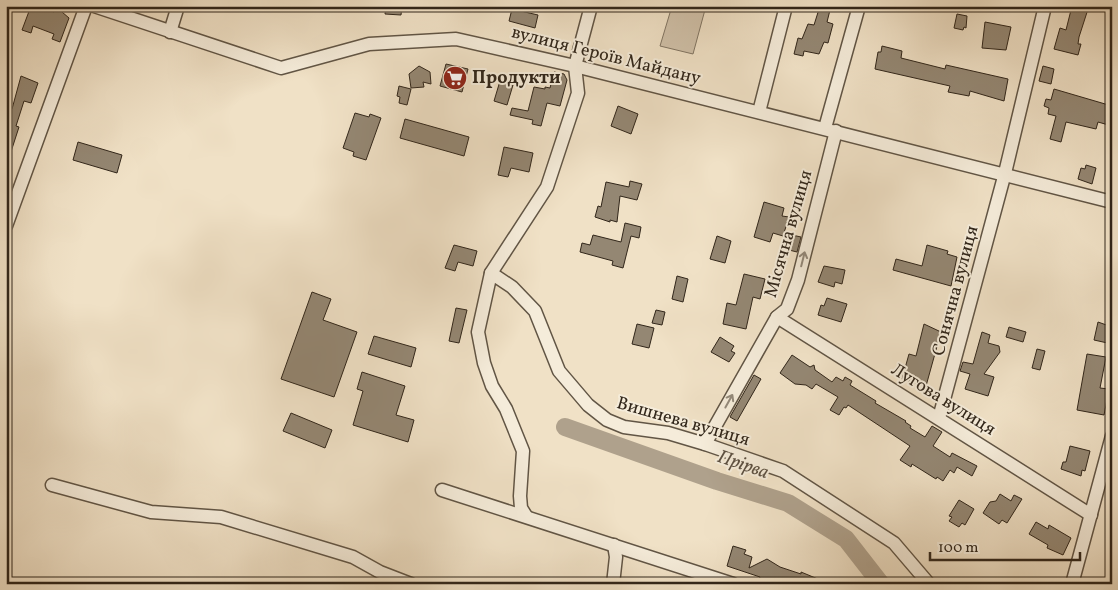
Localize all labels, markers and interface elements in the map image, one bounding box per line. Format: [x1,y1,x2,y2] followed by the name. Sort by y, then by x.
[509,20,704,92] street label: вулиця Героїв Майдану
[442,65,468,91] supermarket icon: Продукти
[472,66,561,91] place label: Продукти
[759,167,819,301] street label: Місячна вулиця
[927,223,985,359] street label: Сонячна вулиця
[799,251,808,267] one-way arrow
[886,358,1000,442] street label: Лугова вулиця
[614,391,752,453] street label: Вишнева вулиця
[725,395,735,409] one-way arrow
[714,444,772,486] water label: Прірва
[930,530,1080,562] scale bar
[938,538,978,559] text: 100 m

